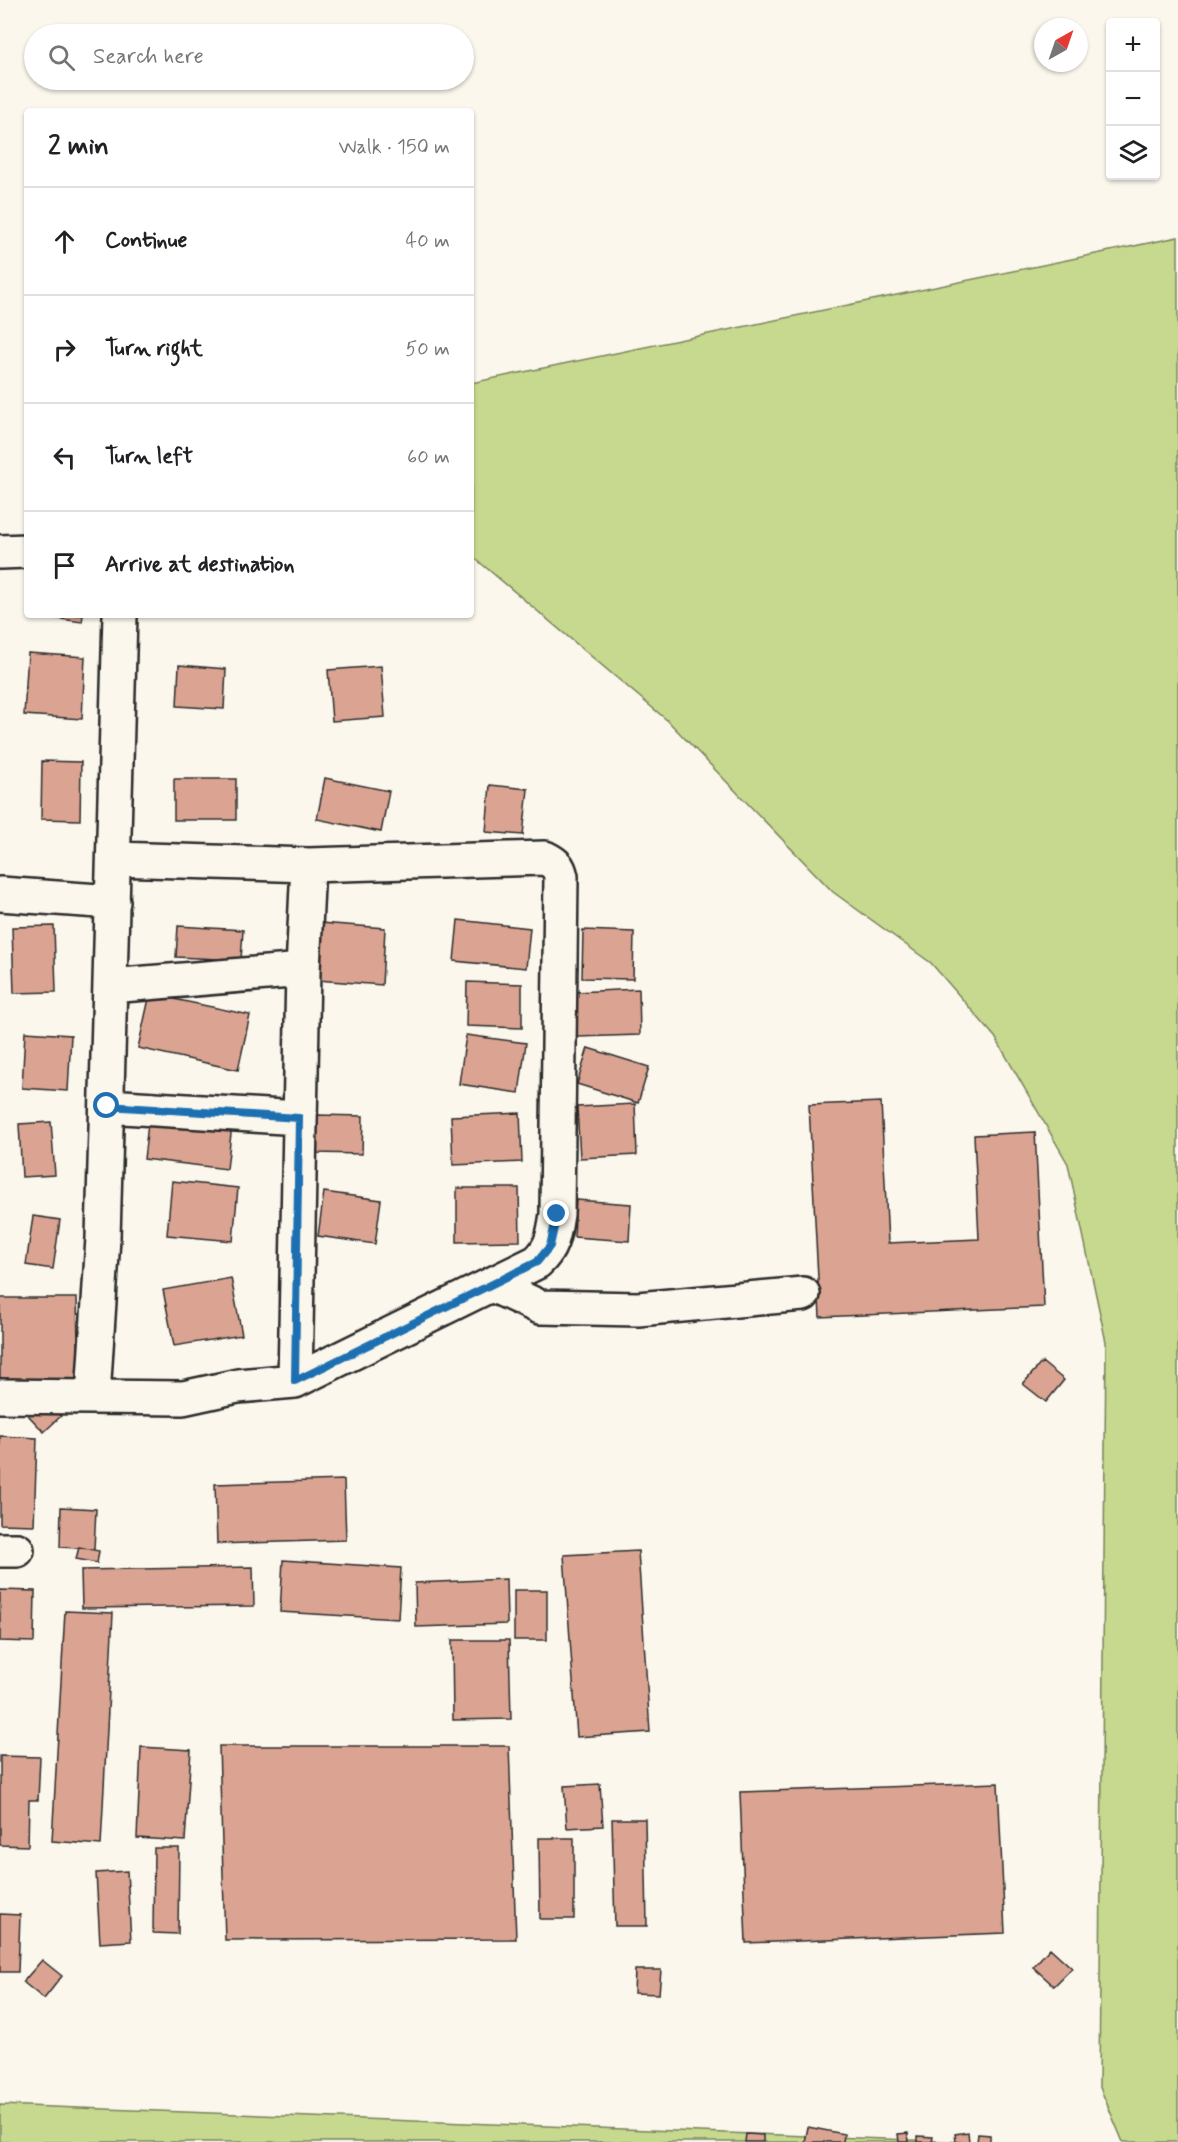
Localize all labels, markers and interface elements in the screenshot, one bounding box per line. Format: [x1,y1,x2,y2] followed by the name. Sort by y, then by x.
[1034,18,1088,72] north arrow
[1106,18,1160,180] map controls
[1106,18,1160,72] button: +
[24,24,474,90] search box
[45,41,78,74] icon: search
[93,43,204,71] text: Search here
[1106,72,1160,126] button: −
[1106,126,1160,180] button: layers
[48,130,109,164] text: 2 min
[338,134,450,161] text: Walk · 150 m
[48,225,81,258] icon: ahead
[105,227,187,255] text: Continue
[406,228,450,255] text: 40 m
[48,333,81,366] icon: right
[105,335,203,363] text: Turn right
[405,336,450,363] text: 50 m
[48,441,81,474] icon: left
[105,443,193,471] text: Turn left
[407,444,450,471] text: 60 m
[48,549,81,582] icon: arrive
[105,551,295,579] text: Arrive at destination
[93,1092,119,1118] route start
[543,1200,569,1226] route end

